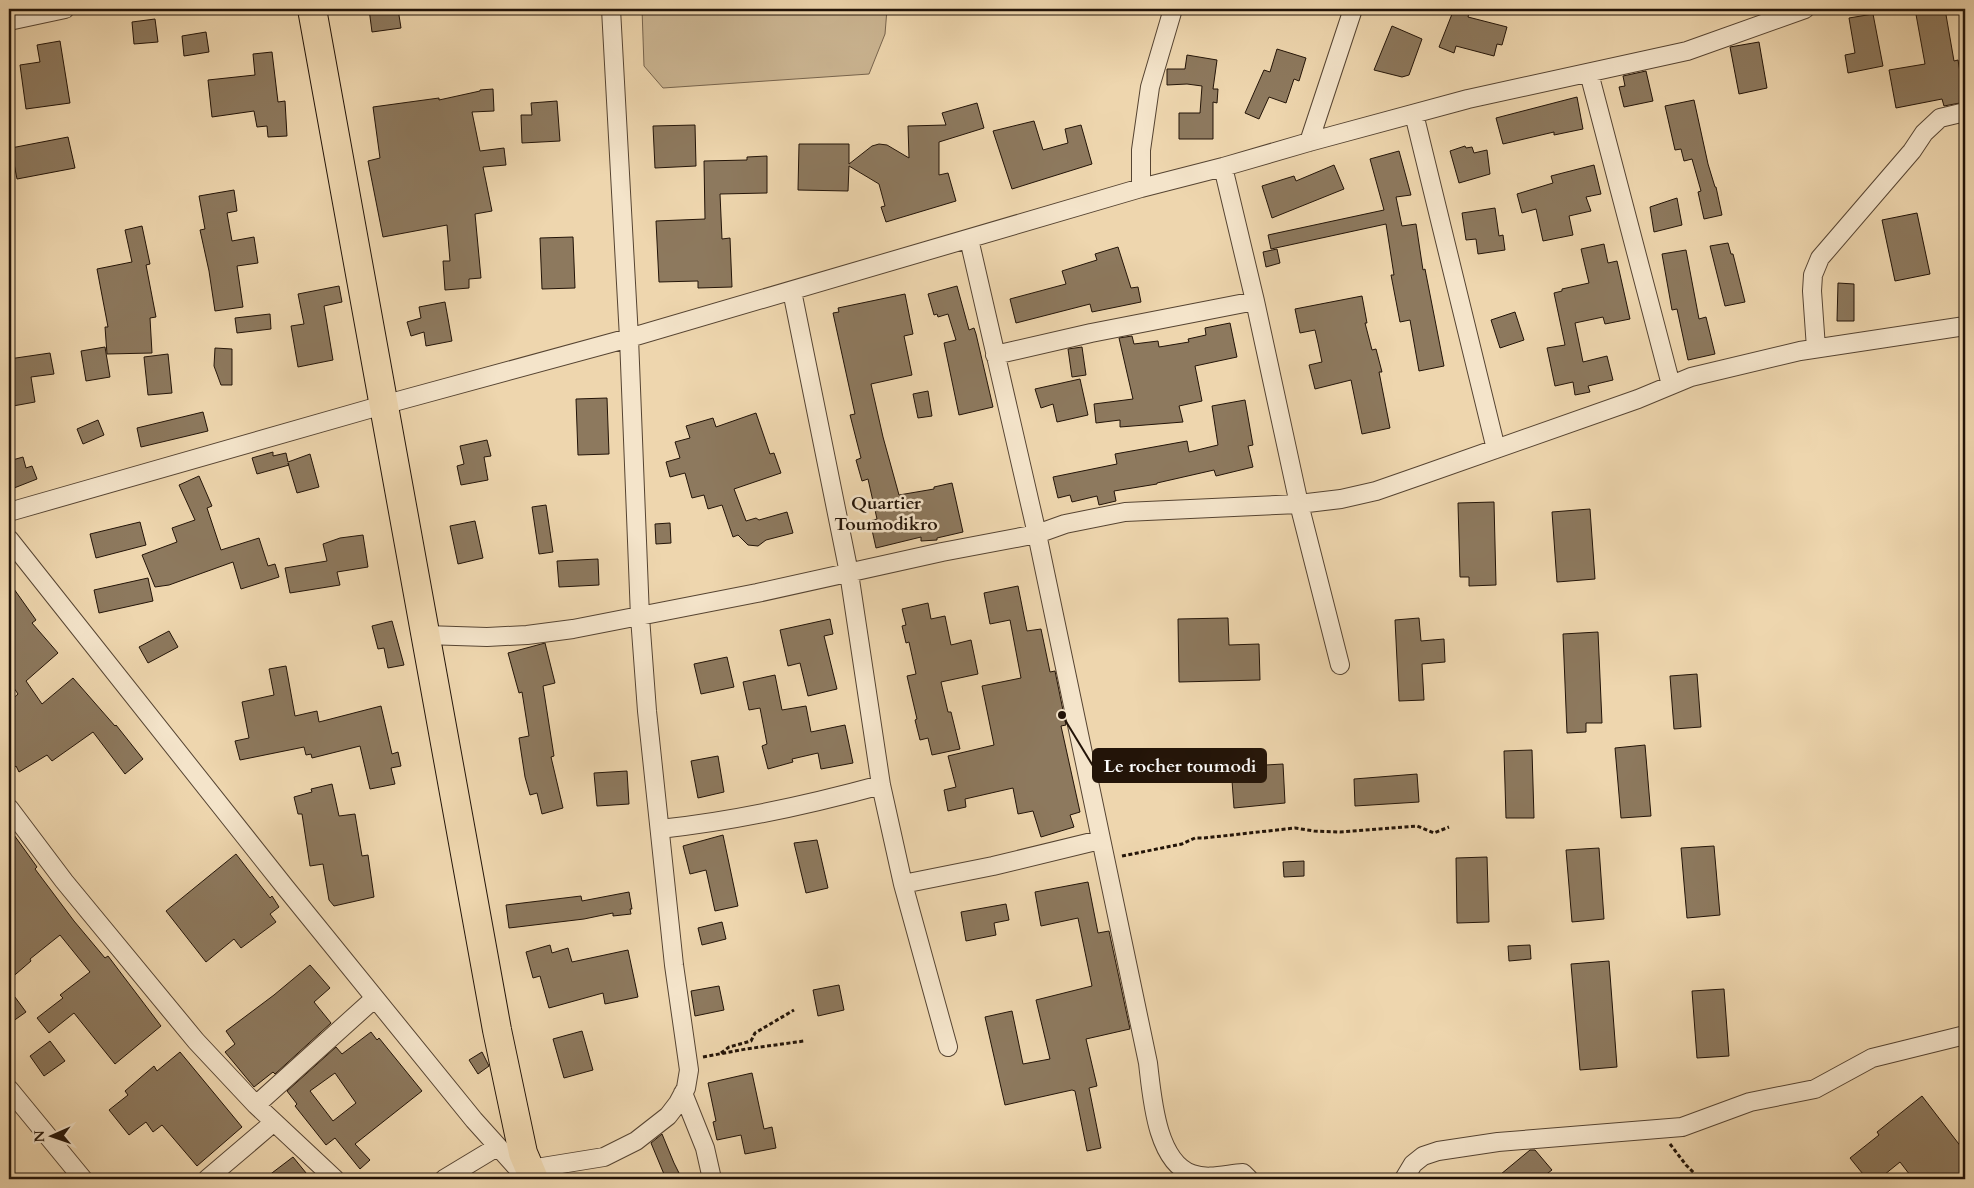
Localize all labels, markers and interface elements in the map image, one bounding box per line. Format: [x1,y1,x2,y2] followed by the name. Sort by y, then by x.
[834,491,938,537] district label: Quartier Toumodikro
[1093,749,1266,782] callout: Le rocher toumodi
[1104,754,1257,779] text: Le rocher toumodi
[28,1110,78,1160] north arrow
[30,1130,49,1143] text: N

